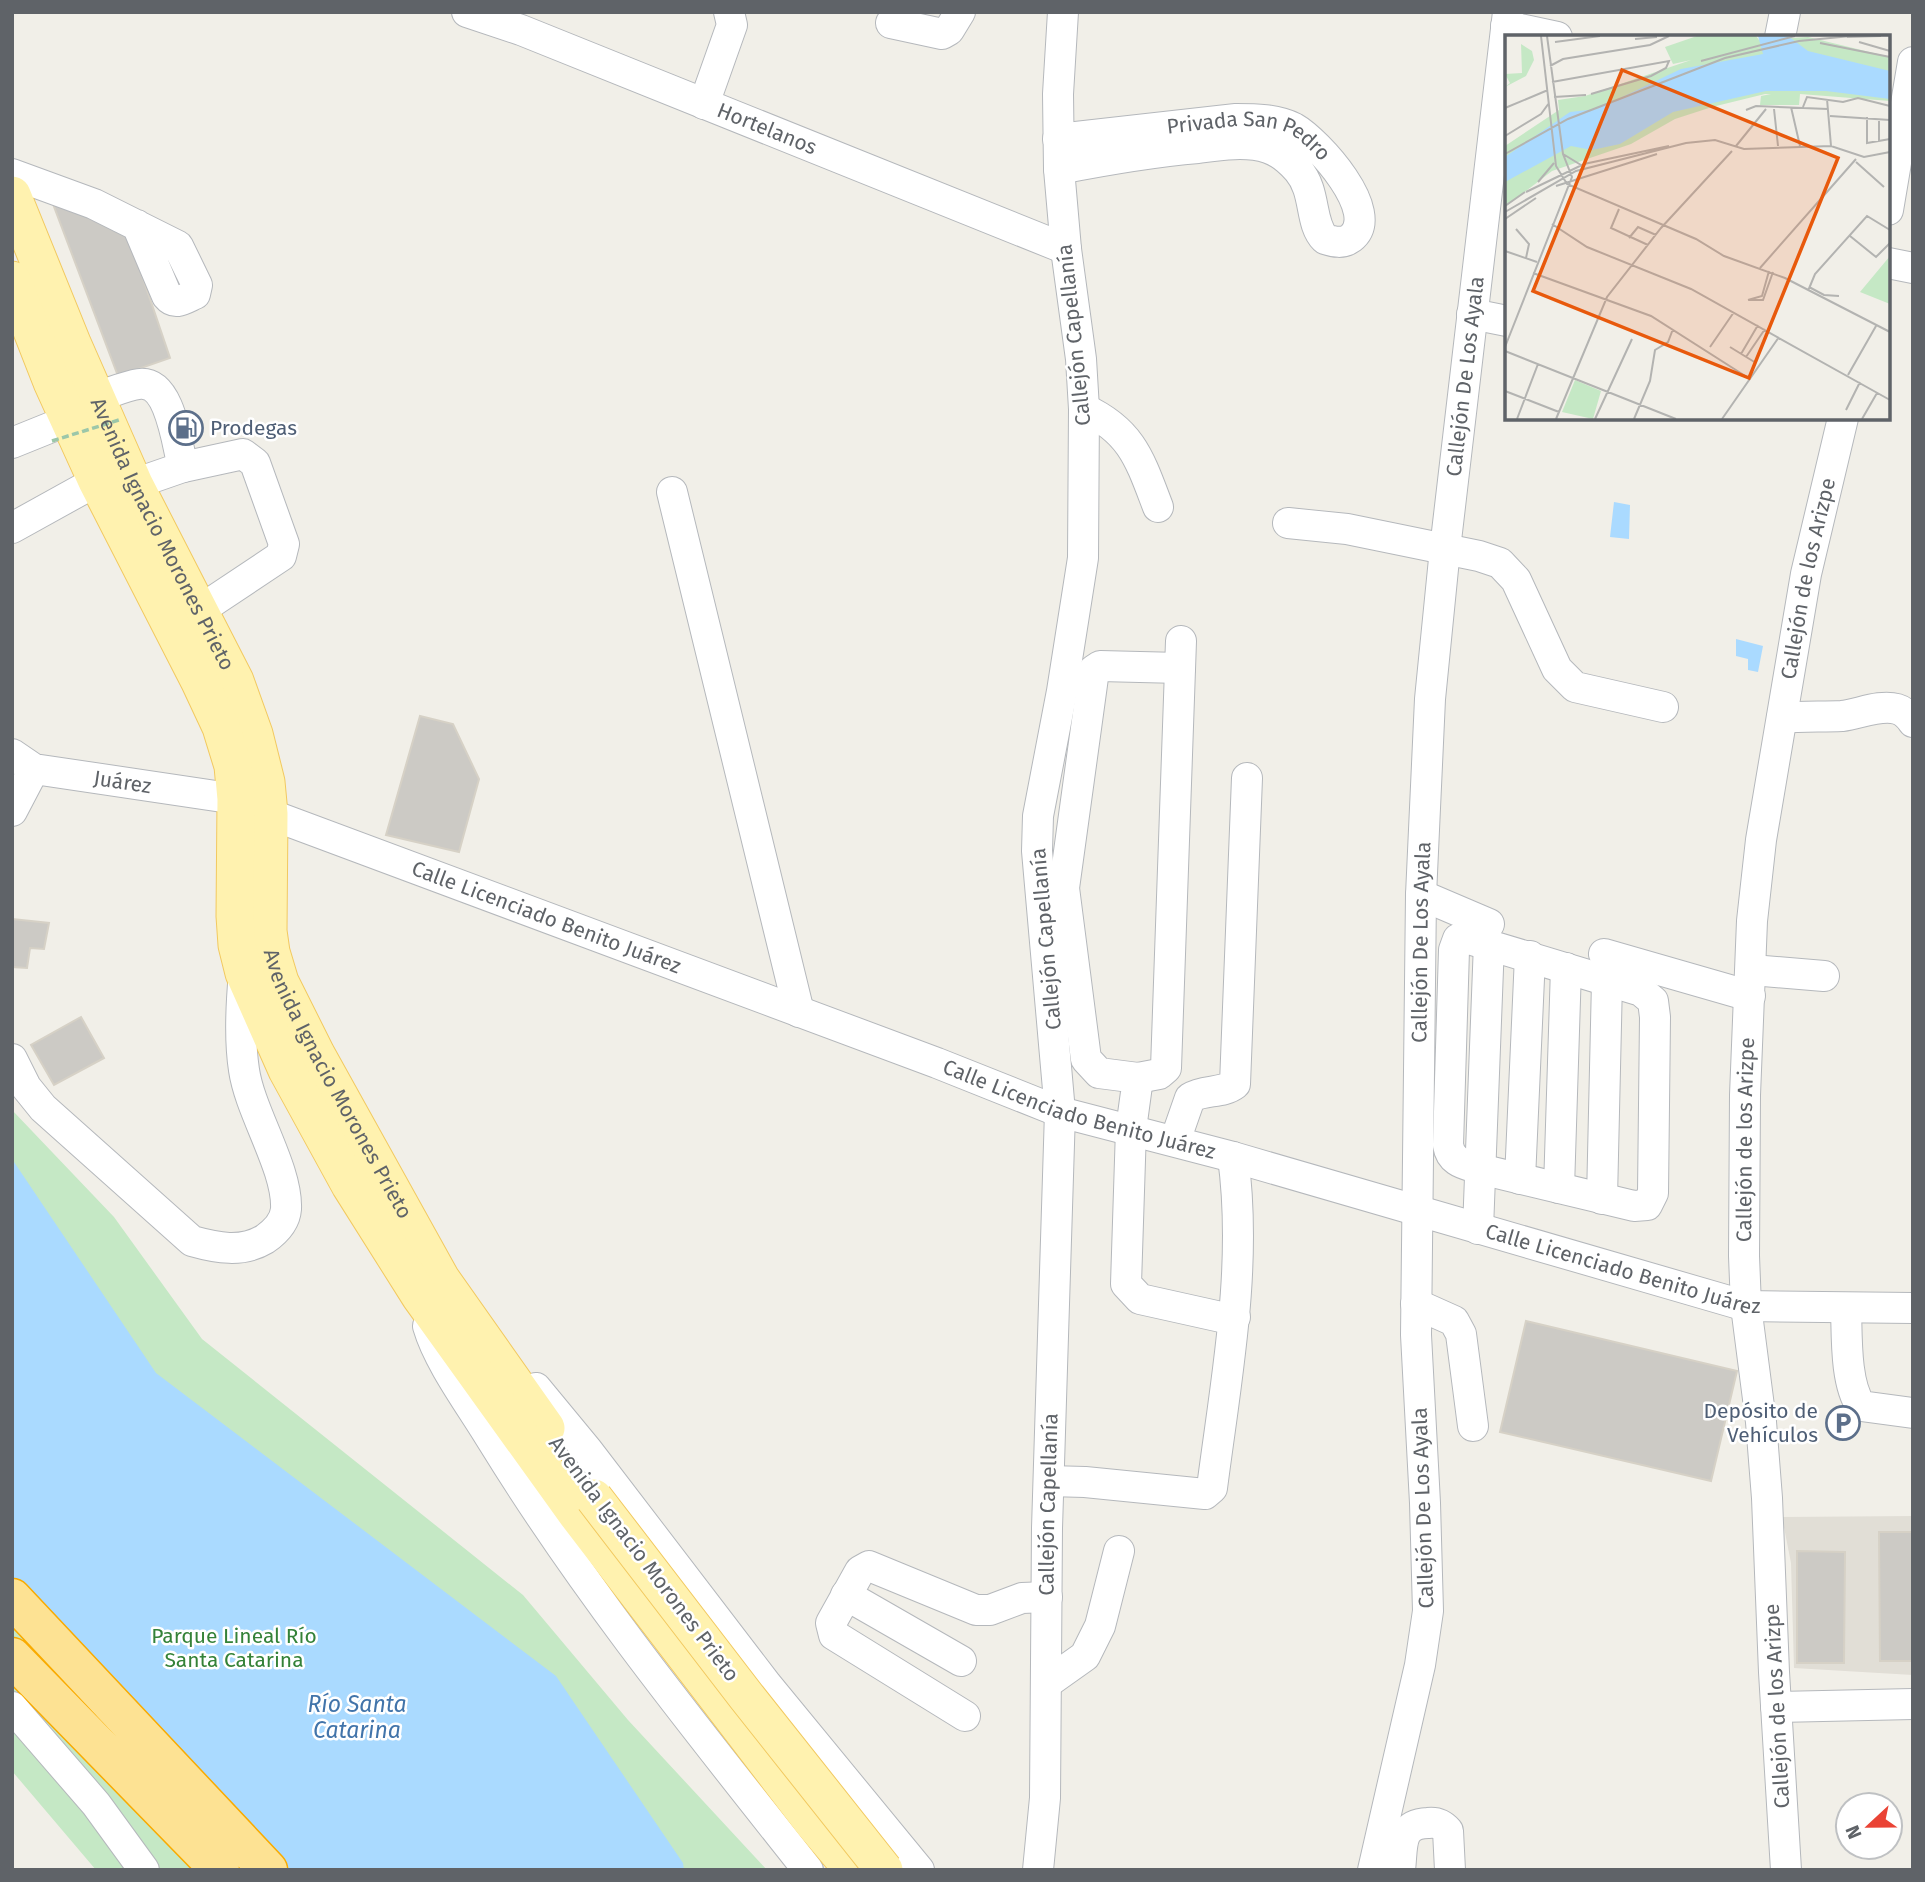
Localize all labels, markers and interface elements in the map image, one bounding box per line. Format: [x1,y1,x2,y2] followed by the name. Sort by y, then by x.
[1505,35,1890,420] inset map
[713,97,821,161] street label: Hortelanos
[1165,106,1336,166] street label: Privada San Pedro
[1052,243,1096,427] street label: Callejón Capellanía
[1441,275,1490,478] street label: Callejón De Los Ayala
[85,394,240,675] street label: Avenida Ignacio Morones Prieto
[167,409,205,447] fuel station icon: Prodegas
[210,415,297,441] place label: Prodegas
[1775,475,1841,681] street label: Callejón de los Arizpe
[92,765,153,799] street label: Juárez
[1406,841,1436,1043] street label: Callejón De Los Ayala
[1025,847,1067,1031] street label: Callejón Capellanía
[408,855,685,979] street label: Calle Licenciado Benito Juárez
[258,946,418,1223] street label: Avenida Ignacio Morones Prieto
[1731,1037,1760,1242] street label: Callejón de los Arizpe
[939,1054,1218,1165] street label: Calle Licenciado Benito Juárez
[1482,1218,1761,1320] street label: Calle Licenciado Benito Juárez
[1703,1398,1818,1448] place label: Depósito de Vehículos
[1824,1404,1862,1442] parking icon: Depósito de Vehículos
[1406,1407,1440,1609] street label: Callejón De Los Ayala
[1033,1413,1064,1596] street label: Callejón Capellanía
[543,1431,745,1687] street label: Avenida Ignacio Morones Prieto
[1759,1603,1795,1809] street label: Callejón de los Arizpe
[151,1623,317,1673] park label: Parque Lineal Río Santa Catarina
[307,1690,407,1744] water label: Río Santa Catarina
[1834,1791,1904,1861] north arrow
[1841,1822,1867,1842] text: N

